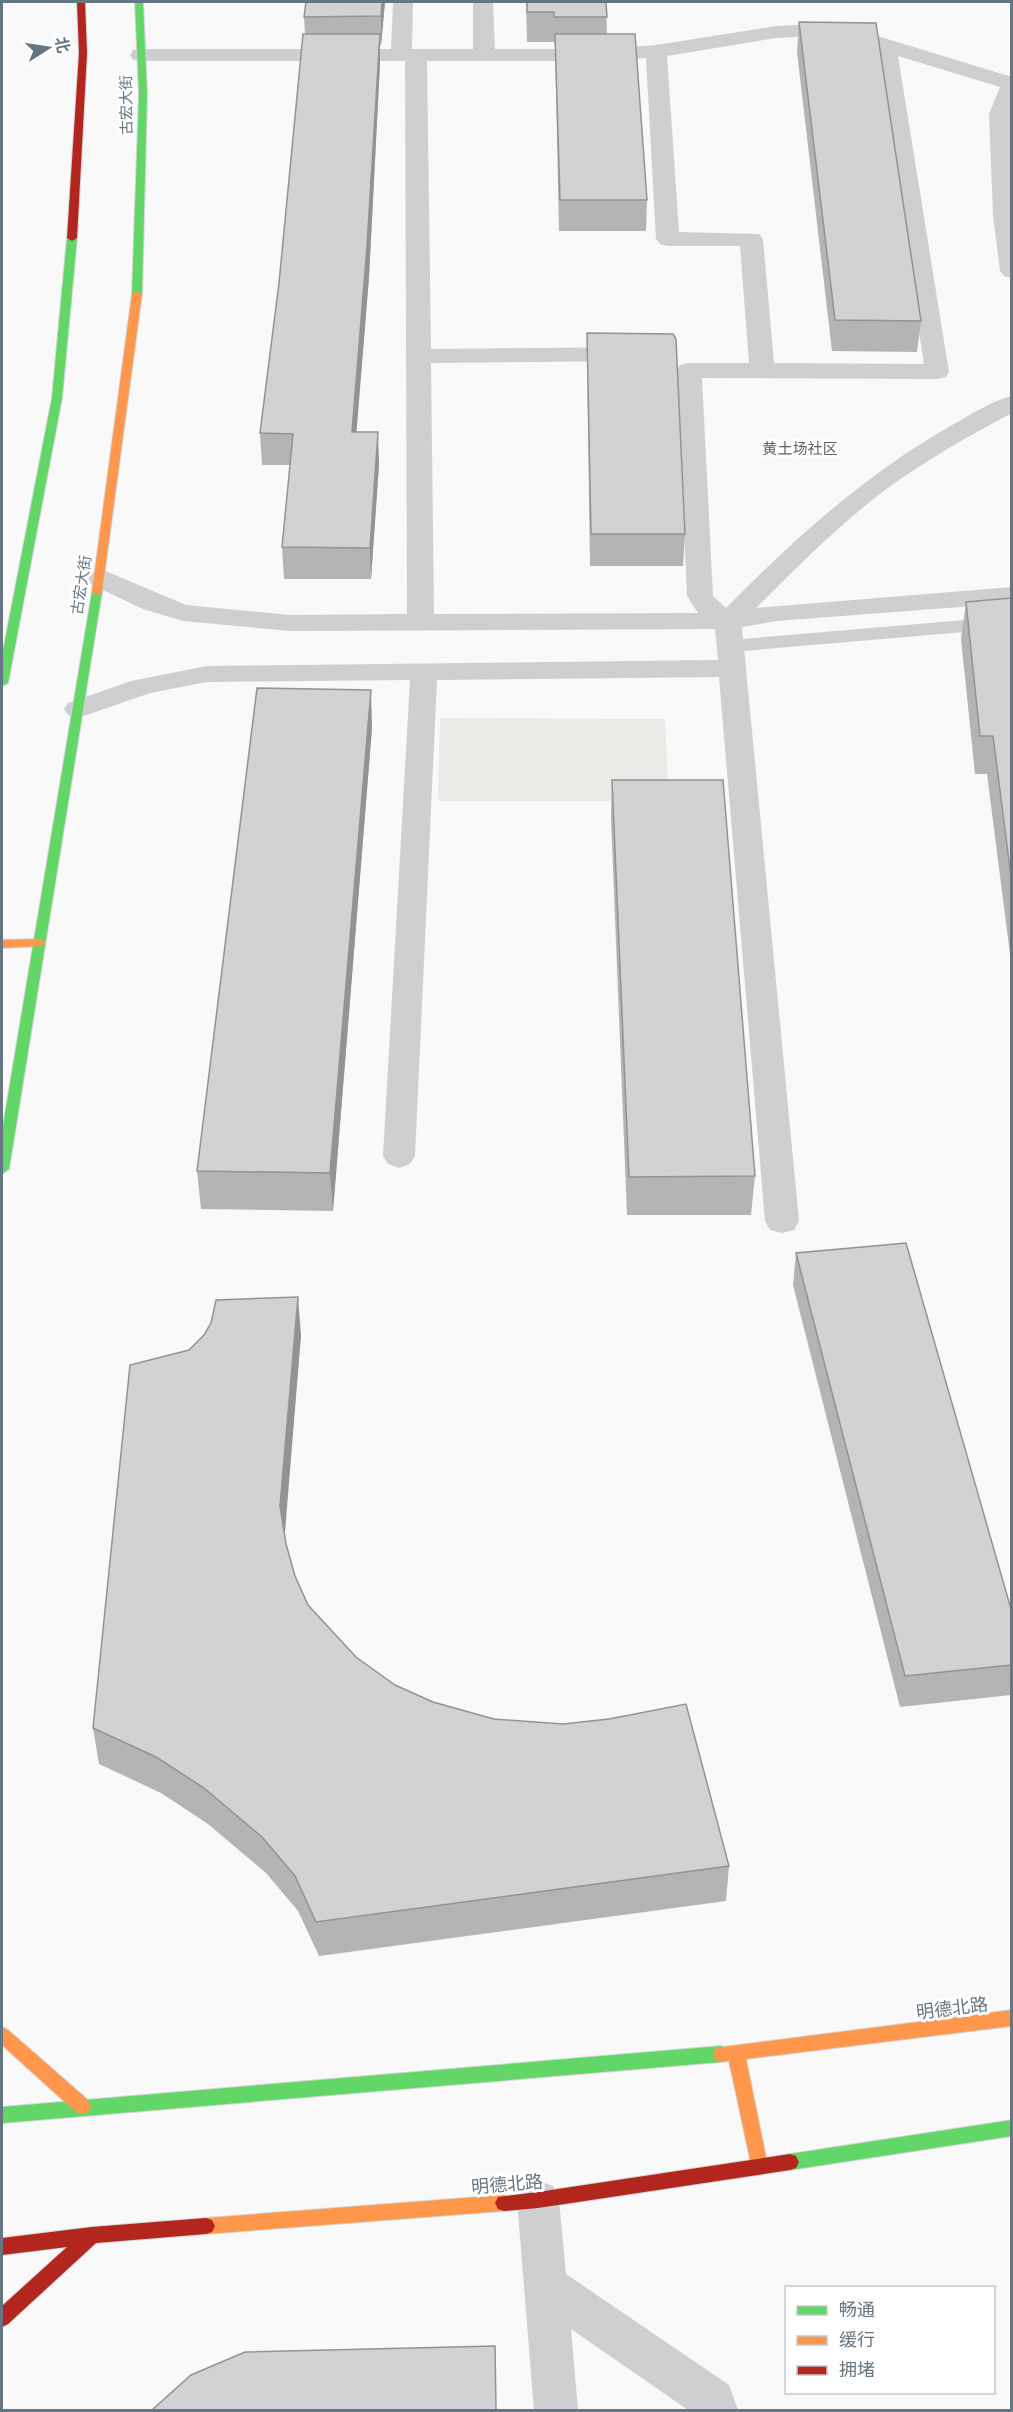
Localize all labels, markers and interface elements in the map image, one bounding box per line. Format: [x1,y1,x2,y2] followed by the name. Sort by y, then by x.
[18,18,78,78] north arrow
[51,35,74,55] text: 北
[116,75,136,135] street label: 古宏大街
[762,439,838,458] district label: 黄土场社区
[67,554,95,616] street label: 古宏大街
[915,1993,989,2023] street label: 明德北路
[470,2170,544,2198] street label: 明德北路
[785,2286,995,2394] legend
[839,2299,875,2320] text: 畅通
[839,2329,875,2350] text: 缓行
[839,2359,875,2380] text: 拥堵

